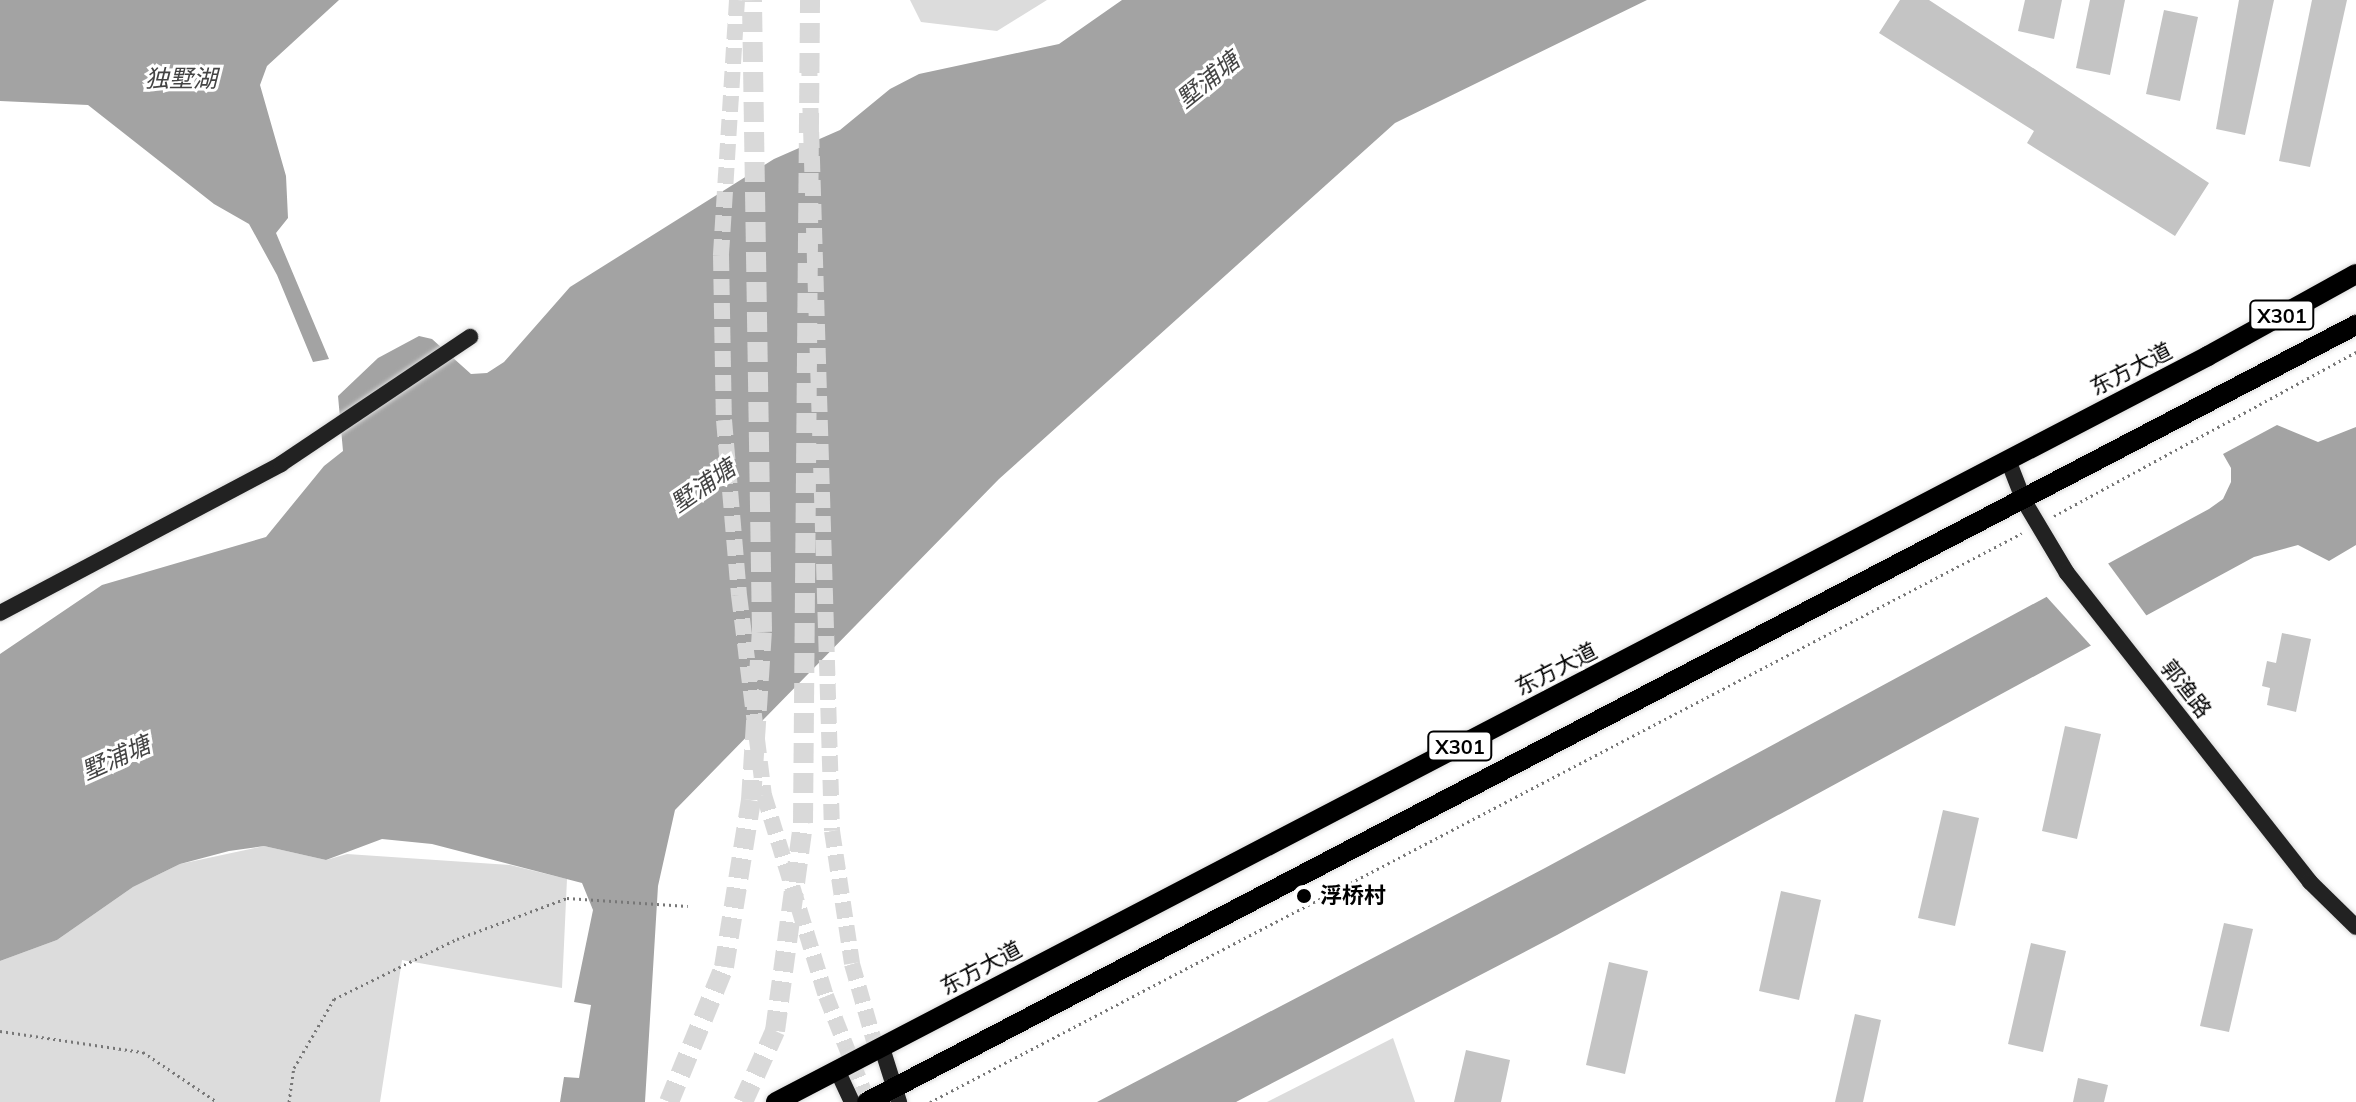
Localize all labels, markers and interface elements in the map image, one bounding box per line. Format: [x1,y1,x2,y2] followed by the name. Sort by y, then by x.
[1171,46,1245,114] water label: 墅浦塘
[145,65,217,93] water label: 独墅湖
[2248,299,2316,331] road number: X301
[2086,337,2176,401] street label: 东方大道
[665,454,741,518] water label: 墅浦塘
[1511,637,1601,701] street label: 东方大道
[2155,655,2217,723] street label: 郭渔路
[77,730,155,786] water label: 墅浦塘
[1426,730,1494,762] road number: X301
[1320,883,1386,909] place label: 浮桥村
[1295,887,1313,905] marker: 浮桥村
[936,936,1026,1000] street label: 东方大道

